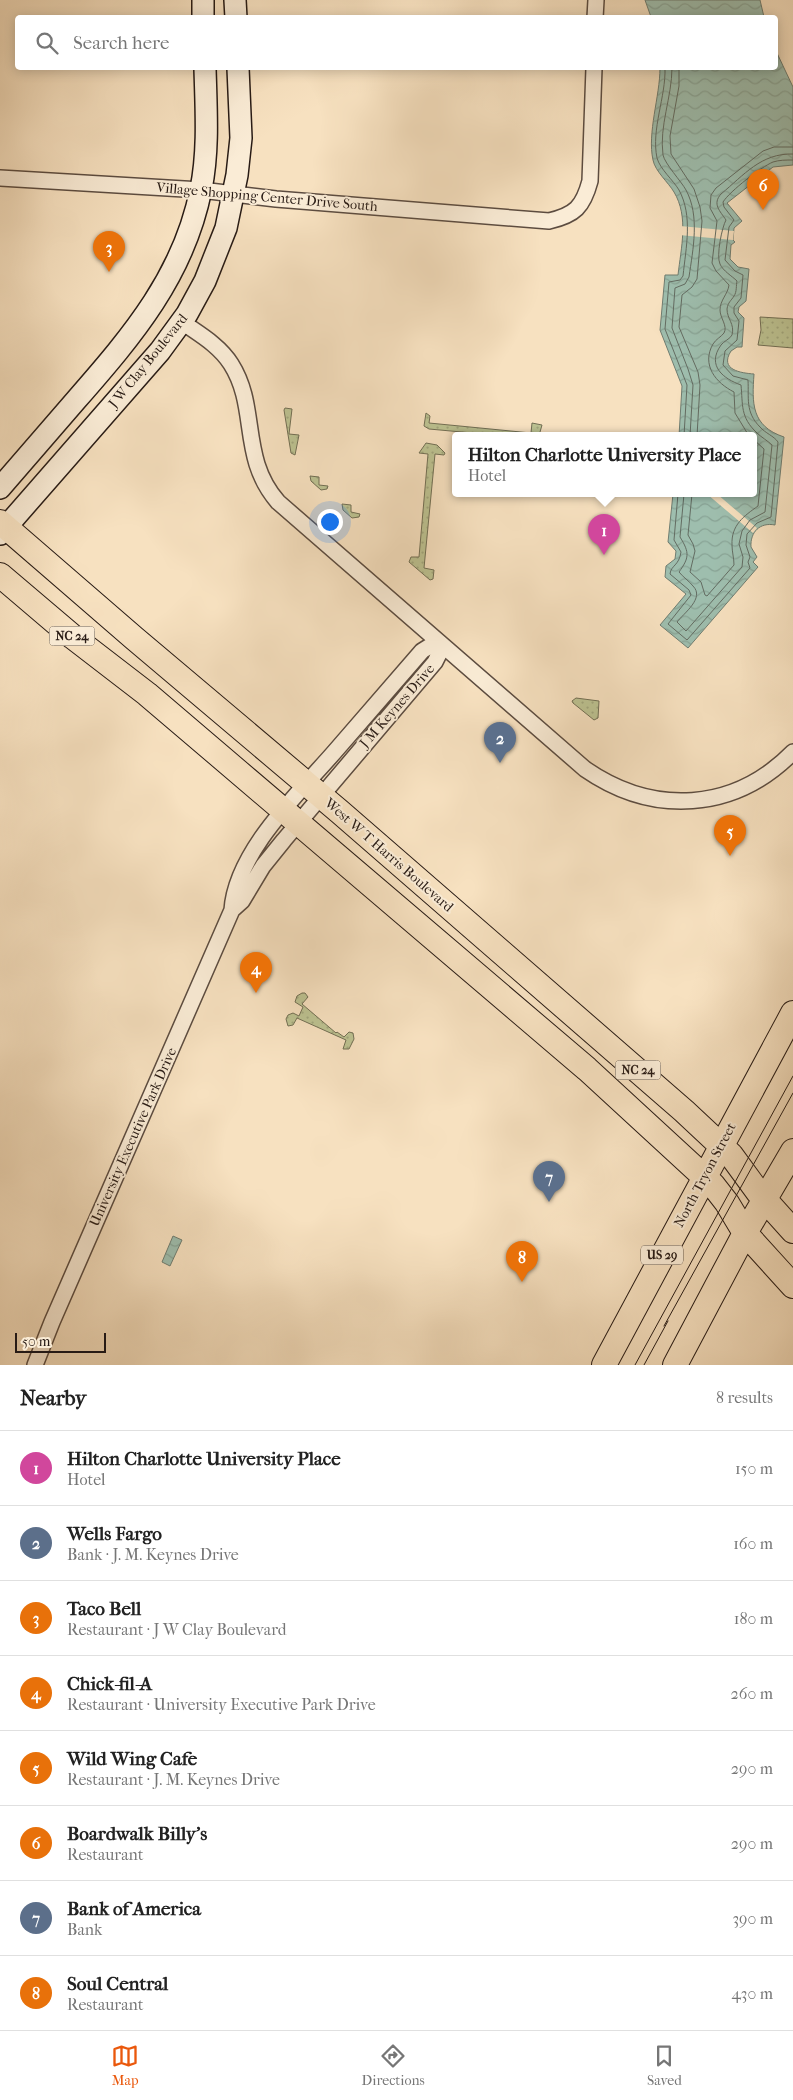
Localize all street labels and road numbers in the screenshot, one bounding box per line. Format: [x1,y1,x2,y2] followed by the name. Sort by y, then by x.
[155,179,379,215] street label: Village Shopping Center Drive South
[104,310,191,412] street label: J W Clay Boulevard
[50,626,94,646] road number: NC 24
[355,661,438,752] street label: J M Keynes Drive
[320,794,457,916] street label: West W T Harris Boulevard
[86,1045,180,1229] street label: University Executive Park Drive
[616,1060,660,1080] road number: NC 24
[670,1120,740,1230] street label: North Tryon Street
[641,1246,683,1264] road number: US 29

